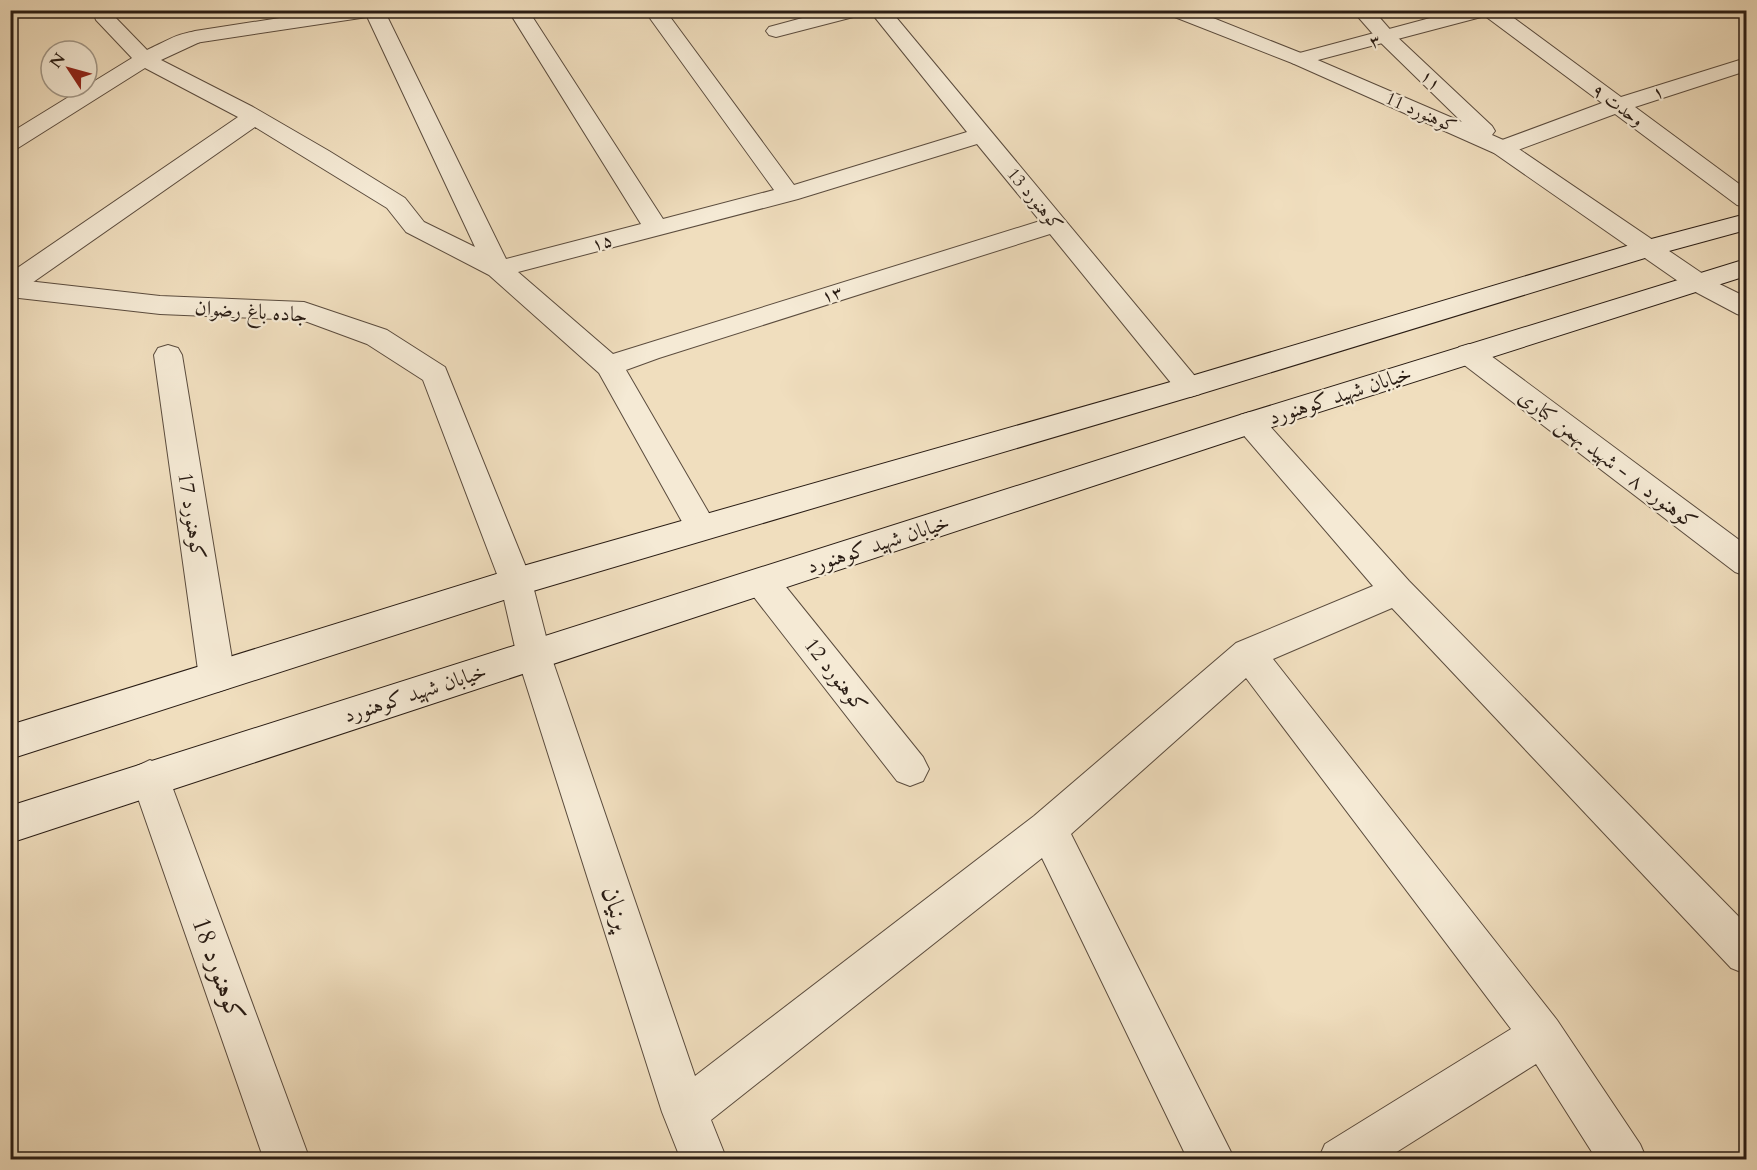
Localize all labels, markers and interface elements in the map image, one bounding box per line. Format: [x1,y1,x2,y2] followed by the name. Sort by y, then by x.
[1367,28,1383,55] street label: ۳
[39,39,99,99] north arrow
[45,49,71,73] text: N
[1414,64,1447,97] street label: ۱۱
[1587,78,1649,133] street label: ۹ وحدت
[1649,79,1667,106] street label: ۱
[1381,86,1460,139] street label: کوهنورد 11
[1001,162,1068,236] street label: کوهنورد 13
[589,228,616,257] street label: ۱۵
[818,279,846,310] street label: ۱۳
[193,293,308,333] street label: جاده باغ رضوان
[1265,359,1415,432] street label: خیابان شهید کوهنورد
[1512,382,1703,536] street label: کوهنورد ۸ - شهید بهمن کباری
[170,470,213,562] street label: کوهنورد 17
[803,508,953,581] street label: خیابان شهید کوهنورد
[797,632,874,719] street label: کوهنورد 12
[340,657,490,730] street label: خیابان شهید کوهنورد
[593,882,641,937] street label: پرنیان
[183,912,254,1026] street label: کوهنورد 18

